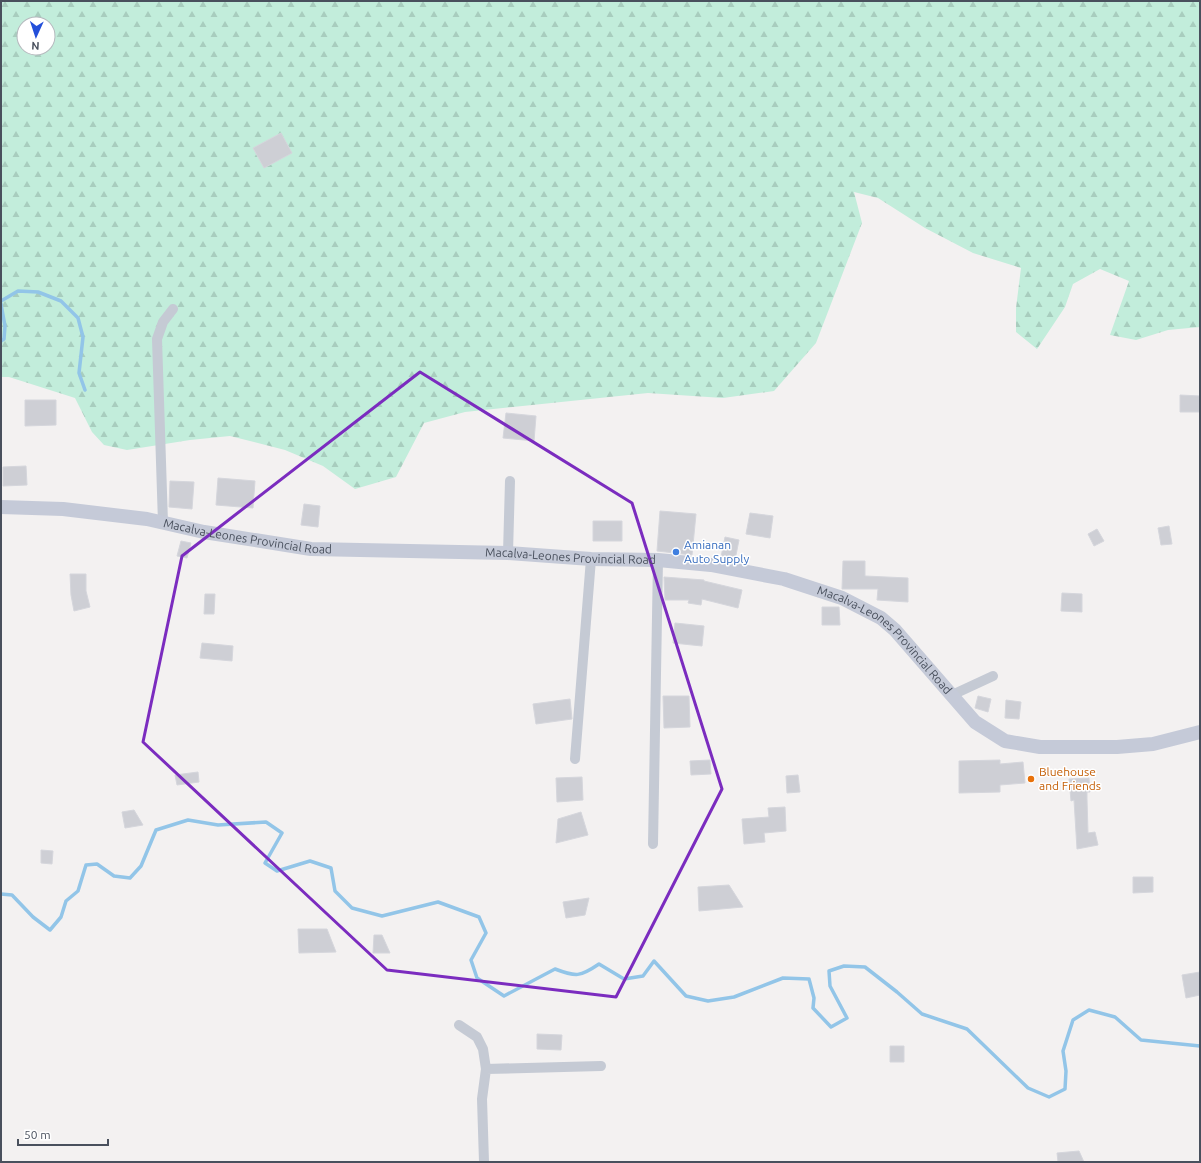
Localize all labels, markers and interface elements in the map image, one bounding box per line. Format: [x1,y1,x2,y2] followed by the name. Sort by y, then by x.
[16,16,56,56] north arrow
[31,40,40,52] text: N
[162,516,332,555] street label: Macalva-Leones Provincial Road
[684,538,749,565] place label: Amianan Auto Supply
[485,546,656,566] street label: Macalva-Leones Provincial Road
[671,547,681,557] marker: Amianan Auto Supply
[816,583,955,696] street label: Macalva-Leones Provincial Road
[1039,765,1101,792] place label: Bluehouse and Friends
[1026,774,1036,784] marker: Bluehouse and Friends
[18,1121,108,1147] scale bar
[24,1128,51,1141] text: 50 m

